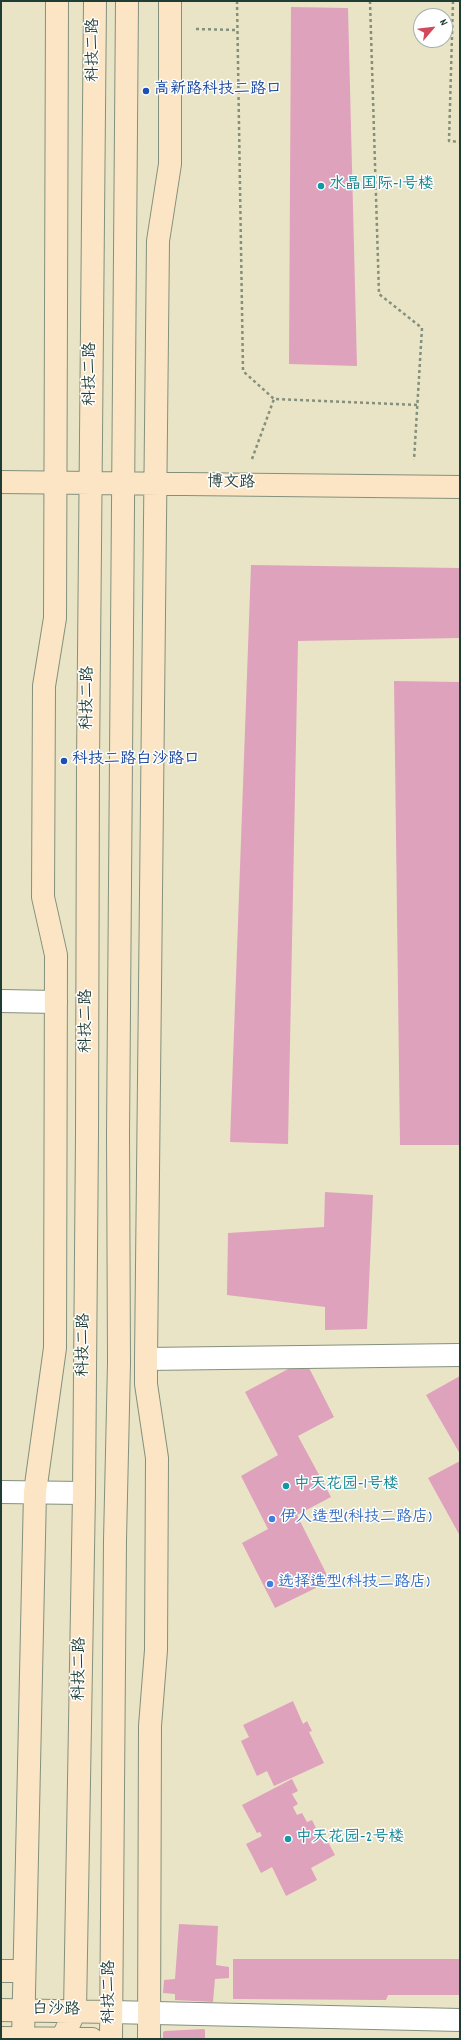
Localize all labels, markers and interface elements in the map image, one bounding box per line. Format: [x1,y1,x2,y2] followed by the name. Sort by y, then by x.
[413,8,453,48] north arrow
[434,17,451,29] text: N
[85,18,105,82] street label: 科技二路
[154,81,282,101] place label: 高新路科技二路口
[141,86,151,96] marker: 高新路科技二路口
[329,176,434,196] place label: 水晶国际-1号楼
[316,181,326,191] marker: 水晶国际-1号楼
[82,342,102,406] street label: 科技二路
[207,474,255,494] street label: 博文路
[79,666,99,730] street label: 科技二路
[72,751,200,771] place label: 科技二路白沙路口
[59,756,69,766] marker: 科技二路白沙路口
[78,989,98,1053] street label: 科技二路
[75,1313,95,1377] street label: 科技二路
[294,1476,399,1496] place label: 中天花园-1号楼
[281,1481,291,1491] marker: 中天花园-1号楼
[280,1509,432,1529] place label: 伊人造型(科技二路店)
[267,1514,277,1524] marker: 伊人造型(科技二路店)
[278,1574,430,1594] place label: 选择造型(科技二路店)
[265,1579,275,1589] marker: 选择造型(科技二路店)
[71,1637,91,1701] street label: 科技二路
[296,1829,404,1849] place label: 中天花园-2号楼
[283,1834,293,1844] marker: 中天花园-2号楼
[101,1960,121,2024] street label: 科技二路
[32,2001,80,2021] street label: 白沙路

